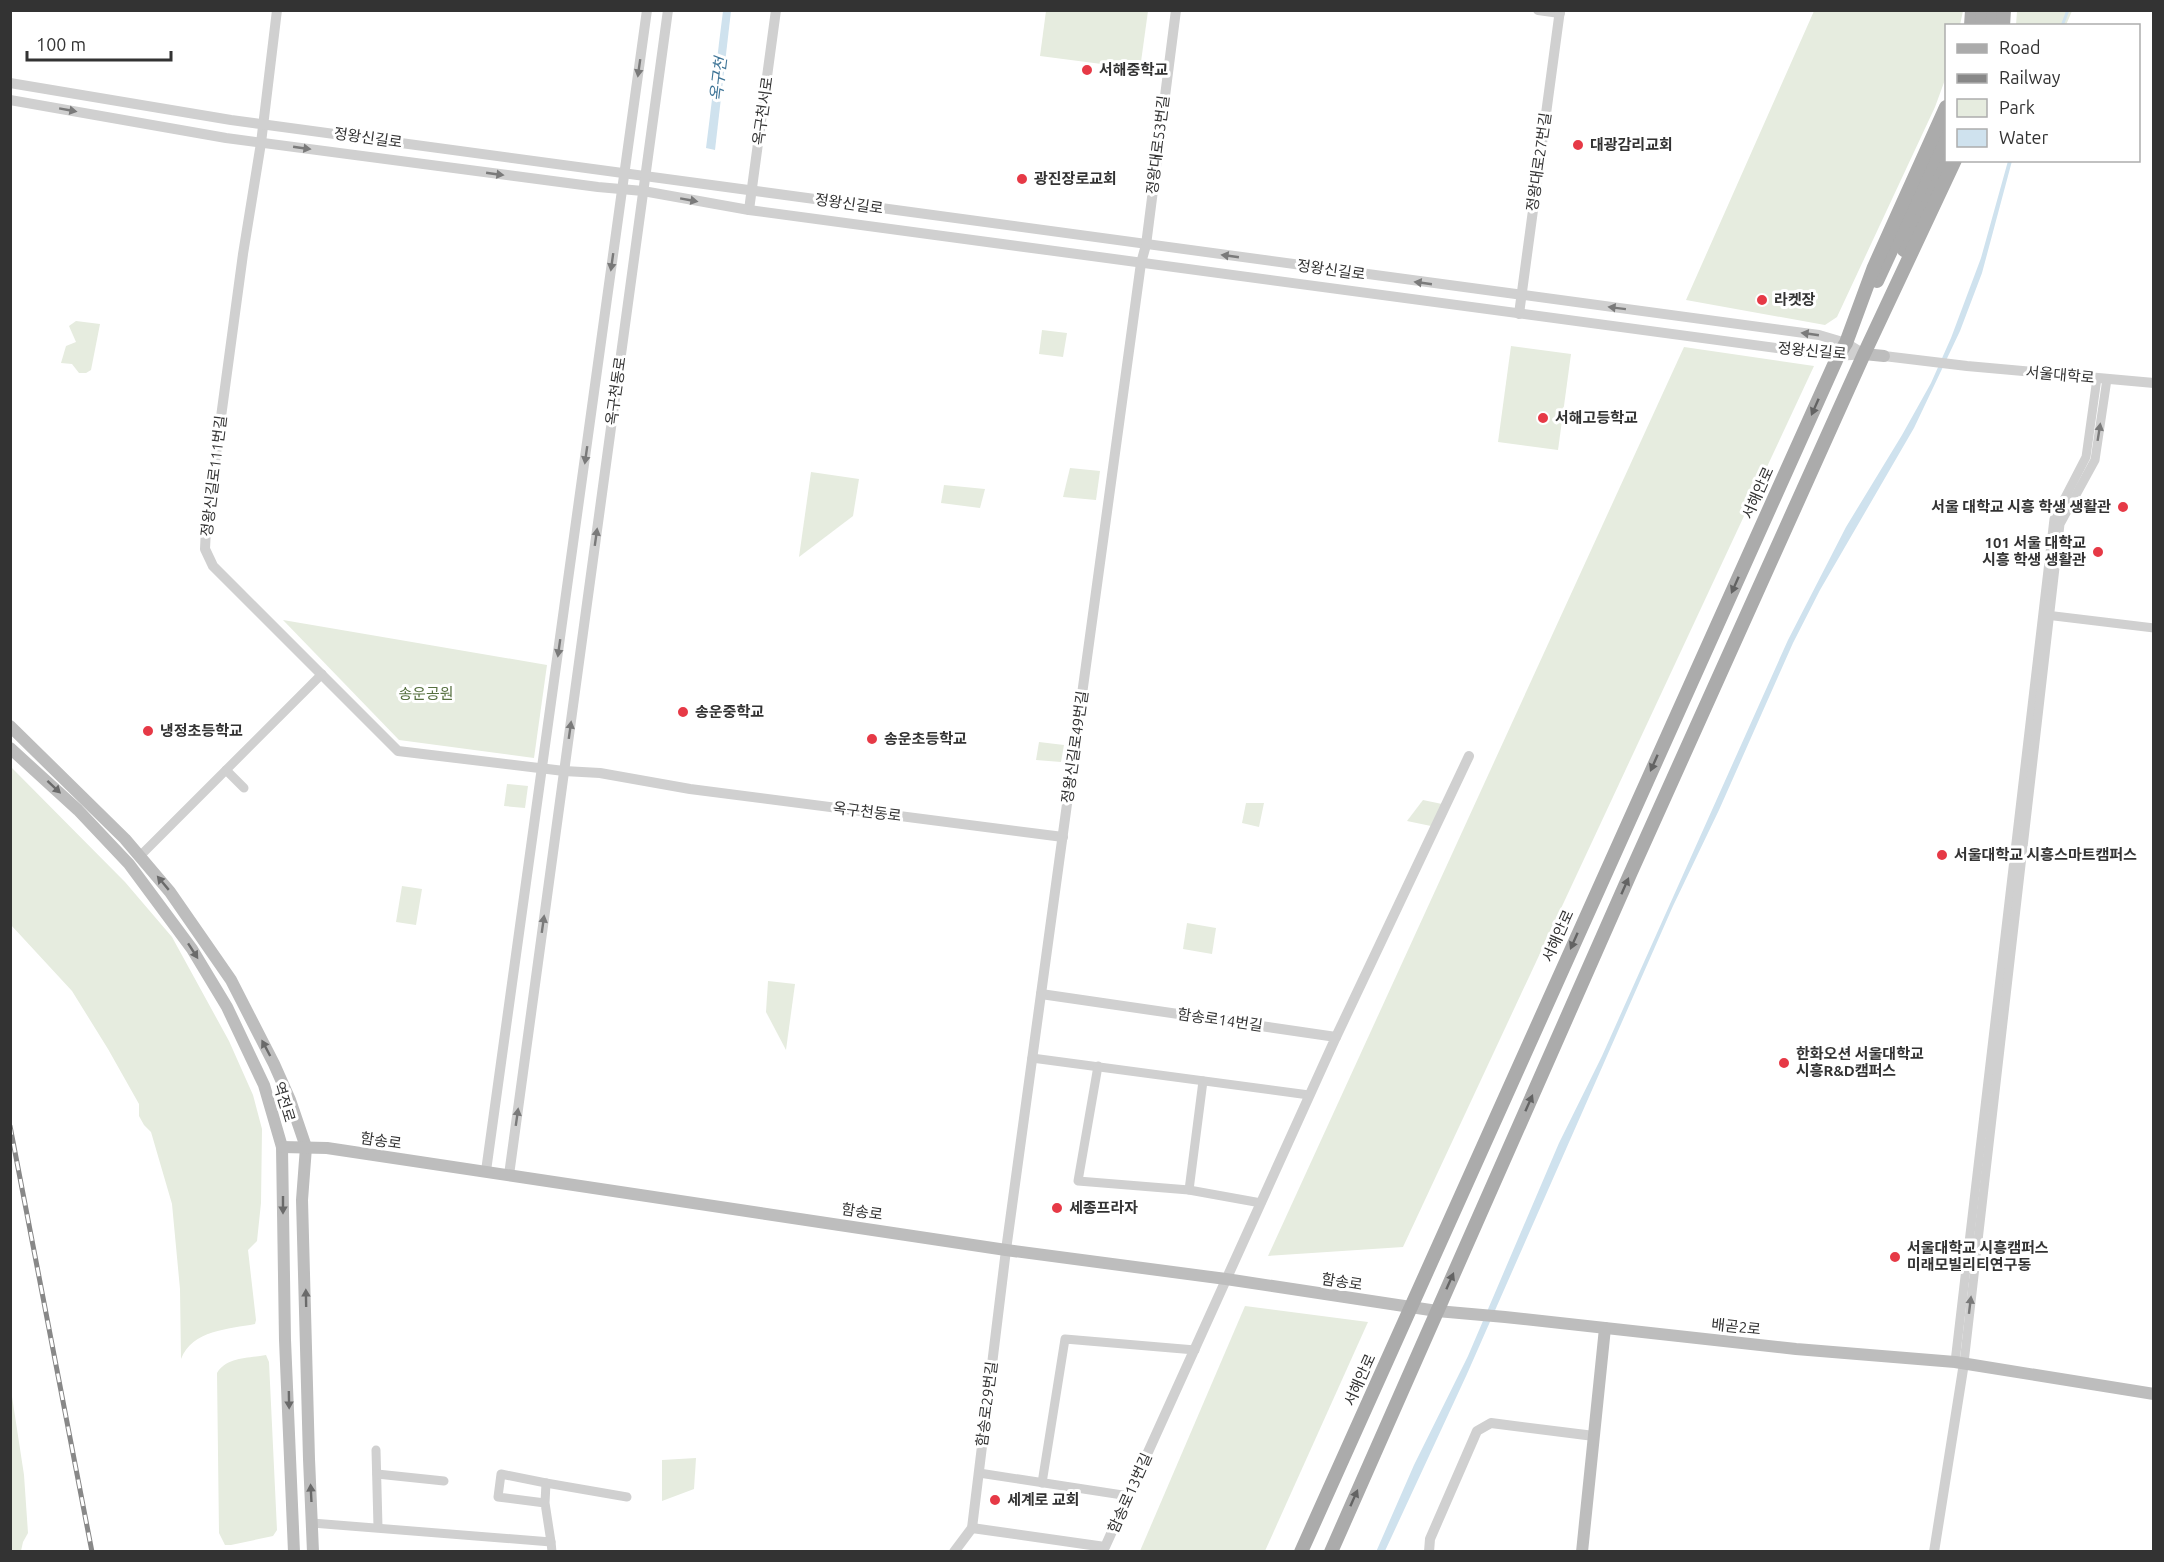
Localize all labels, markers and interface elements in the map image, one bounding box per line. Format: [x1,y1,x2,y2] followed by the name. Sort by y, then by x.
[27,24,171,62] scale bar
[1945,24,2140,162] legend
[36,34,86,54] text: 100 m
[1999,37,2041,57] text: Road
[706,54,730,102] water label: 옥구천
[634,59,644,78] one-way arrow
[1099,61,1168,78] place label: 서해중학교
[1080,63,1094,77] marker: 서해중학교
[1999,67,2061,87] text: Railway
[749,76,776,146] street label: 옥구천서로
[1143,94,1172,195] street label: 정왕대로53번길
[1999,97,2035,117] text: Park
[59,106,78,115] one-way arrow
[1523,111,1554,212] street label: 정왕대로27번길
[333,124,403,151] street label: 정왕신길로
[1999,127,2049,147] text: Water
[1590,136,1673,153] place label: 대광감리교회
[1571,138,1585,152] marker: 대광감리교회
[293,144,312,153] one-way arrow
[486,169,505,178] one-way arrow
[1034,170,1117,187] place label: 광진장로교회
[1015,172,1029,186] marker: 광진장로교회
[814,190,884,217] street label: 정왕신길로
[679,195,698,204] one-way arrow
[608,252,617,271] one-way arrow
[1220,252,1239,261] one-way arrow
[1296,256,1366,283] street label: 정왕신길로
[1414,278,1433,287] one-way arrow
[1774,291,1816,308] place label: 라켓장
[1755,293,1769,307] marker: 라켓장
[1607,304,1626,313] one-way arrow
[1800,329,1819,338] one-way arrow
[1777,339,1847,362] street label: 정왕신길로
[602,356,629,426] street label: 옥구천동로
[2025,363,2095,386] street label: 서울대학로
[1810,399,1820,417] one-way arrow
[1555,409,1638,426] place label: 서해고등학교
[1536,411,1550,425] marker: 서해고등학교
[198,414,229,538] street label: 정왕신길로111번길
[2095,422,2104,441] one-way arrow
[581,445,590,464] one-way arrow
[1739,464,1777,521] street label: 서해안로
[1931,498,2111,515] place label: 서울 대학교 시흥 학생 생활관
[2116,500,2130,514] marker: 서울 대학교 시흥 학생 생활관
[591,528,600,547] one-way arrow
[1982,534,2086,568] place label: 101 서울 대학교 시흥 학생 생활관
[2091,545,2105,559] marker: 101 서울 대학교 시흥 학생 생활관
[1730,577,1739,594] one-way arrow
[555,639,564,658] one-way arrow
[398,685,454,702] park label: 송운공원
[1058,690,1091,804] street label: 정왕신길로49번길
[695,703,764,720] place label: 송운중학교
[676,705,690,719] marker: 송운중학교
[565,721,574,740] one-way arrow
[160,722,243,739] place label: 냉정초등학교
[141,724,155,738] marker: 냉정초등학교
[884,730,967,747] place label: 송운초등학교
[865,732,879,746] marker: 송운초등학교
[1650,754,1659,771] one-way arrow
[46,780,61,794] one-way arrow
[832,799,902,824] street label: 옥구천동로
[1954,846,2137,863] place label: 서울대학교 시흥스마트캠퍼스
[1935,848,1949,862] marker: 서울대학교 시흥스마트캠퍼스
[157,876,170,891] one-way arrow
[1620,877,1630,895] one-way arrow
[1539,907,1577,964] street label: 서해안로
[539,914,548,933] one-way arrow
[1570,932,1579,949] one-way arrow
[187,943,199,959] one-way arrow
[1176,1005,1264,1034] street label: 함송로14번길
[261,1040,271,1057] one-way arrow
[1796,1045,1924,1079] place label: 한화오션 서울대학교 시흥R&D캠퍼스
[1777,1056,1791,1070] marker: 한화오션 서울대학교 시흥R&D캠퍼스
[270,1080,299,1124] street label: 역전로
[1524,1093,1534,1111] one-way arrow
[512,1107,521,1126] one-way arrow
[359,1129,403,1152] street label: 함송로
[278,1196,288,1215] one-way arrow
[1069,1199,1138,1216] place label: 세종프라자
[840,1200,884,1223] street label: 함송로
[1050,1201,1064,1215] marker: 세종프라자
[1907,1239,2049,1273] place label: 서울대학교 시흥캠퍼스 미래모빌리티연구동
[1888,1250,1902,1264] marker: 서울대학교 시흥캠퍼스 미래모빌리티연구동
[1320,1270,1364,1293] street label: 함송로
[1446,1272,1455,1290] one-way arrow
[301,1289,311,1308] one-way arrow
[1966,1296,1975,1315] one-way arrow
[1710,1315,1762,1338] street label: 배곧2로
[1341,1351,1379,1408] street label: 서해안로
[973,1360,1000,1448] street label: 함송로29번길
[284,1391,293,1410] one-way arrow
[1104,1450,1155,1536] street label: 함송로13번길
[306,1484,315,1503] one-way arrow
[1350,1489,1360,1507] one-way arrow
[1007,1491,1080,1508] place label: 세계로 교회
[988,1493,1002,1507] marker: 세계로 교회

